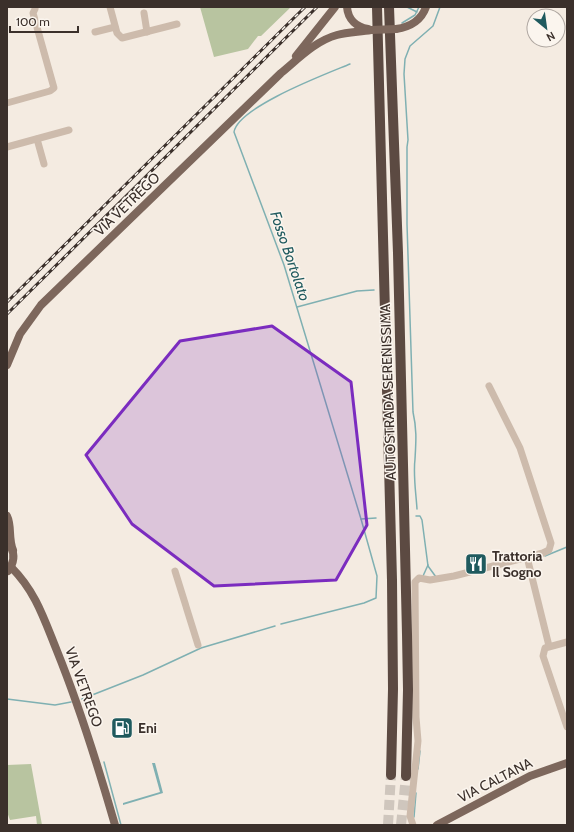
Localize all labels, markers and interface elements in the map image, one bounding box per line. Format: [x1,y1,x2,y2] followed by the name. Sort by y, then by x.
[10,8,78,34] scale bar
[526,8,566,48] north arrow
[16,14,50,29] text: 100 m
[544,29,558,45] text: N
[91,168,164,240] street label: VIA VETREGO
[266,209,314,304] water label: Fosso Bortolato
[376,303,400,480] street label: AUTOSTRADA SERENISSIMA
[492,547,543,581] place label: Trattoria Il Sogno
[463,551,489,577] restaurant icon: Trattoria Il Sogno
[61,645,107,730] street label: VIA VETREGO
[109,715,135,741] fuel station icon: Eni
[138,719,157,737] place label: Eni
[455,753,536,806] street label: VIA CALTANA

